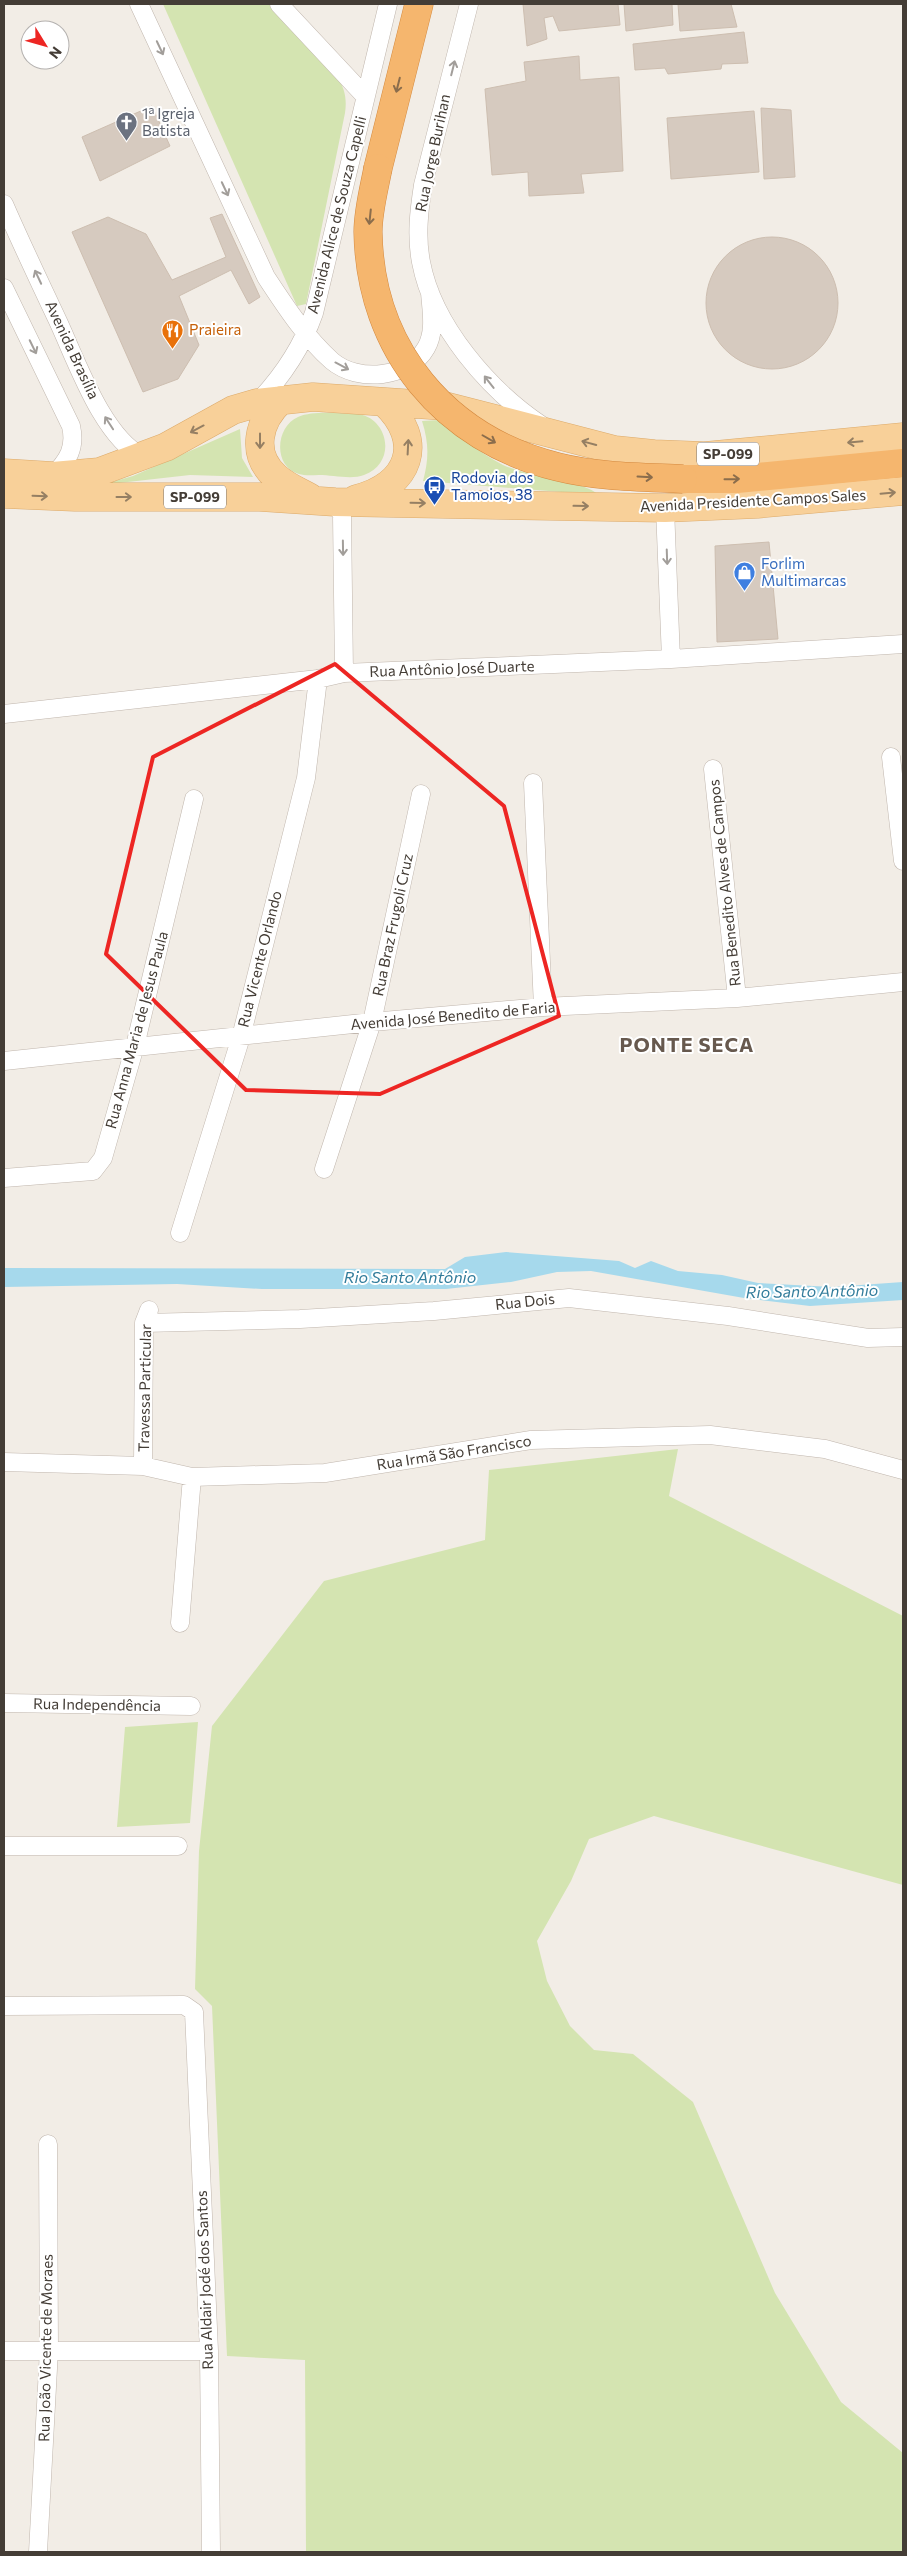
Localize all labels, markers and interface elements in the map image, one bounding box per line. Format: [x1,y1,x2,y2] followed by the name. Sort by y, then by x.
[20,20,70,70] north arrow
[155,40,165,55] one-way arrow
[46,44,66,62] text: N
[448,60,458,76] one-way arrow
[393,77,402,93] one-way arrow
[411,92,453,213] street label: Rua Jorge Burihan
[142,104,195,139] place label: 1ª Igreja Batista
[114,111,138,142] church icon: 1ª Igreja Batista
[303,114,369,316] street label: Avenida Alice de Souza Capelli
[221,181,230,196] one-way arrow
[365,208,375,224] one-way arrow
[32,270,42,285] one-way arrow
[42,297,104,402] street label: Avenida Brasília
[161,318,185,349] restaurant icon: Praieira
[189,320,241,338] place label: Praieira
[28,339,38,354] one-way arrow
[334,361,349,371] one-way arrow
[484,375,495,388] one-way arrow
[104,416,115,430] one-way arrow
[189,424,204,434] one-way arrow
[255,433,265,449] one-way arrow
[481,435,495,445] one-way arrow
[847,437,863,447] one-way arrow
[581,438,597,448] one-way arrow
[403,440,412,456] one-way arrow
[697,442,759,466] road number: SP-099
[451,468,534,503] place label: Rodovia dos Tamoios, 38
[637,472,653,481] one-way arrow
[724,474,740,484] one-way arrow
[423,475,447,506] bus stop icon: Rodovia dos Tamoios, 38
[639,485,867,515] street label: Avenida Presidente Campos Sales
[164,486,226,508] road number: SP-099
[880,488,896,497] one-way arrow
[31,491,47,500] one-way arrow
[116,492,132,502] one-way arrow
[410,498,426,508] one-way arrow
[572,501,589,511] one-way arrow
[338,540,347,556] one-way arrow
[662,549,671,565] one-way arrow
[761,554,846,589] place label: Forlim Multimarcas
[733,561,757,592] shop icon: Forlim Multimarcas
[369,656,535,680] street label: Rua Antônio José Duarte
[704,779,744,987] street label: Rua Benedito Alves de Campos
[368,852,416,998] street label: Rua Braz Frugoli Cruz
[233,889,285,1029] street label: Rua Vicente Orlando
[101,929,171,1131] street label: Rua Anna Maria de Jesus Paula
[350,997,556,1033] street label: Avenida José Benedito de Faria
[620,1032,754,1056] district label: PONTE SECA
[344,1267,476,1286] water label: Rio Santo Antônio
[746,1280,878,1301] water label: Rio Santo Antônio
[494,1289,556,1313] street label: Rua Dois
[134,1324,154,1452] street label: Travessa Particular
[375,1431,533,1473] street label: Rua Irmã São Francisco
[33,1694,161,1714] street label: Rua Independência
[192,2190,216,2370] street label: Rua Aldair Jodé dos Santos
[34,2254,56,2442] street label: Rua João Vicente de Moraes

